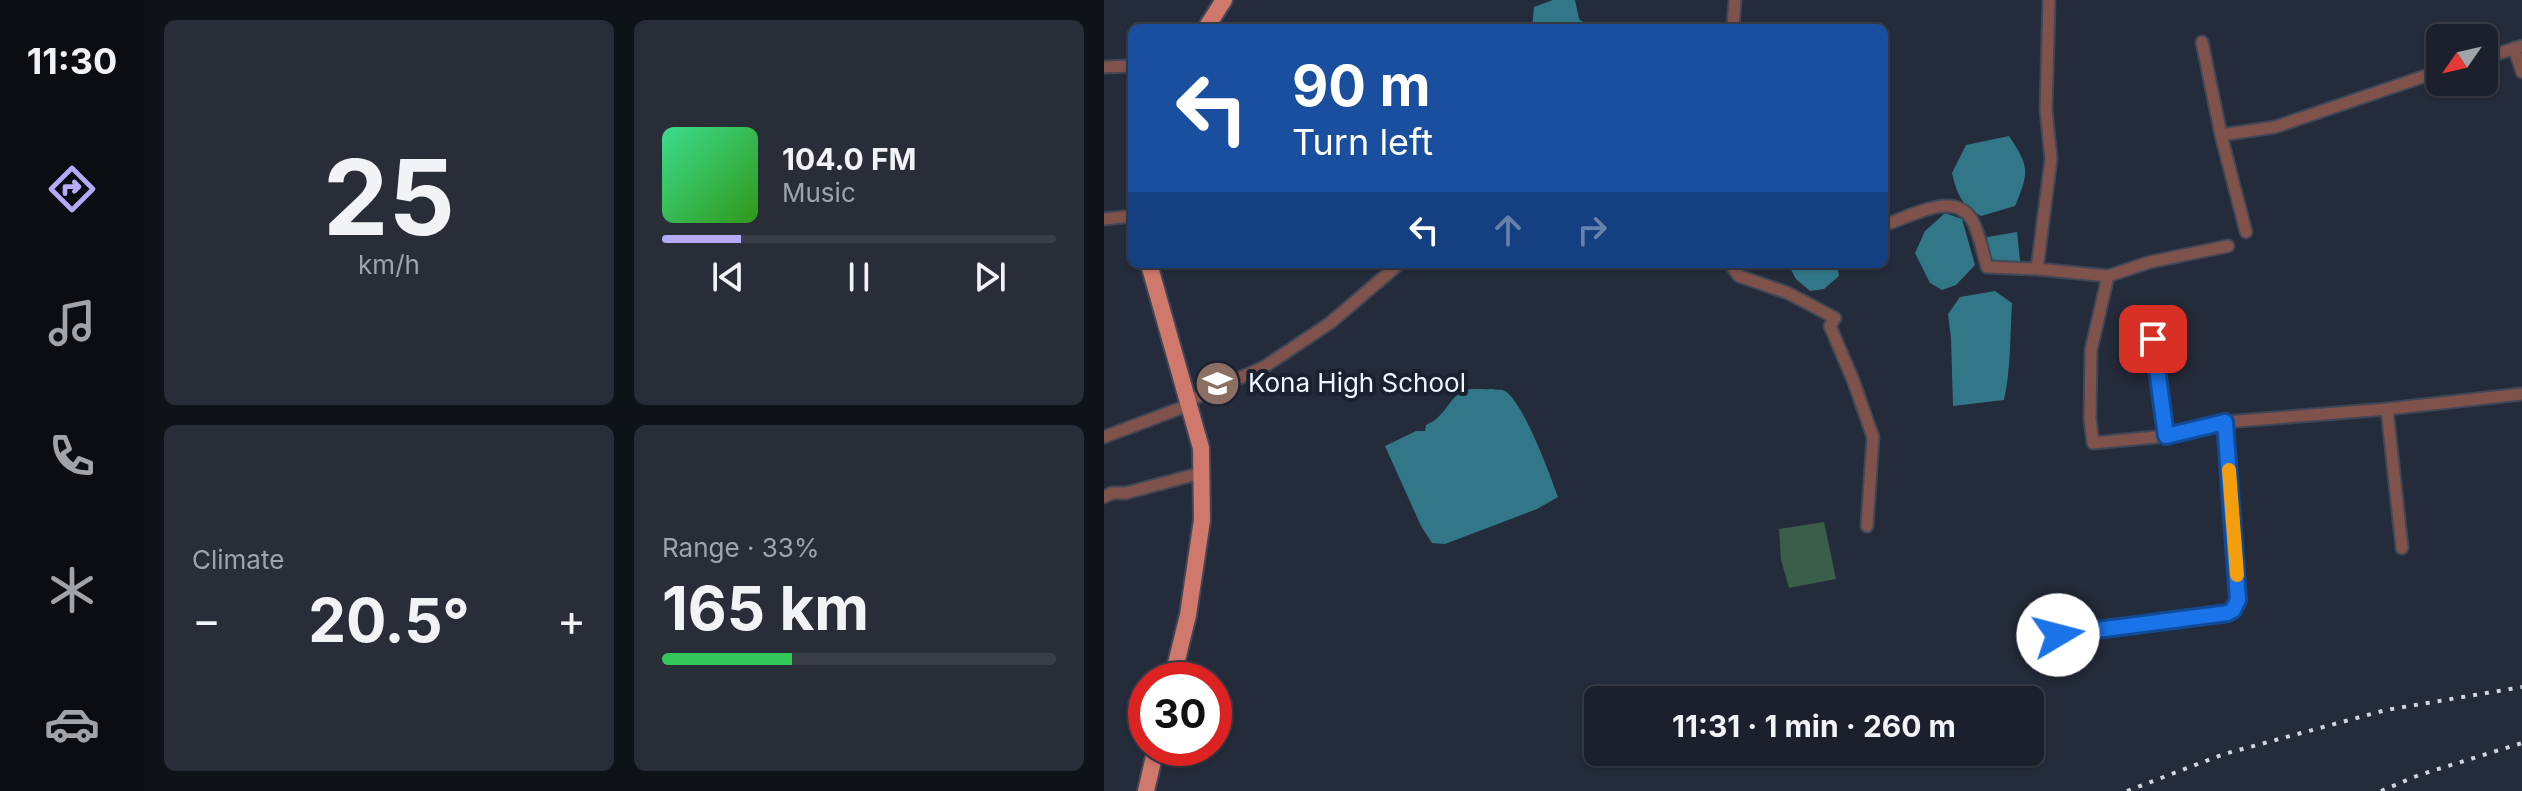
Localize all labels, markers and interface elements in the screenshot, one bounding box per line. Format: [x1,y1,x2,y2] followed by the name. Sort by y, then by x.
[2426,24,2498,96] north arrow
[2426,24,2498,96] map controls
[27,39,117,83] text: 11:30
[1292,52,1431,120] text: 90 m
[1160,56,1264,160] icon: left
[1292,120,1433,164] text: Turn left
[323,134,455,260] text: 25
[782,141,916,177] text: 104.0 FM
[44,161,100,217] icon: directions
[782,177,856,208] text: Music
[1402,208,1446,252] icon: left
[1486,208,1530,252] icon: ahead
[1570,208,1614,252] icon: right
[358,249,420,280] text: km/h
[706,255,750,299] icon: previous
[837,255,881,299] icon: pause
[968,255,1012,299] icon: next
[44,295,100,351] icon: music
[2119,305,2187,373] pin
[2131,317,2175,361] icon: arrive
[1193,359,1241,407] school or university icon: Kona High School
[1248,367,1466,398] place label: Kona High School
[44,428,100,484] icon: phone
[662,532,819,563] text: Range · 33%
[192,544,284,575] text: Climate
[44,562,100,618] icon: climate
[662,572,869,644] text: 165 km
[308,584,470,656] text: 20.5°
[192,593,221,647] text: −
[557,593,586,647] text: +
[2016,593,2100,677] position arrow
[1128,662,1232,766] speed limit sign: 30
[44,696,100,752] icon: car
[1672,708,1956,744] text: 11:31 · 1 min · 260 m

